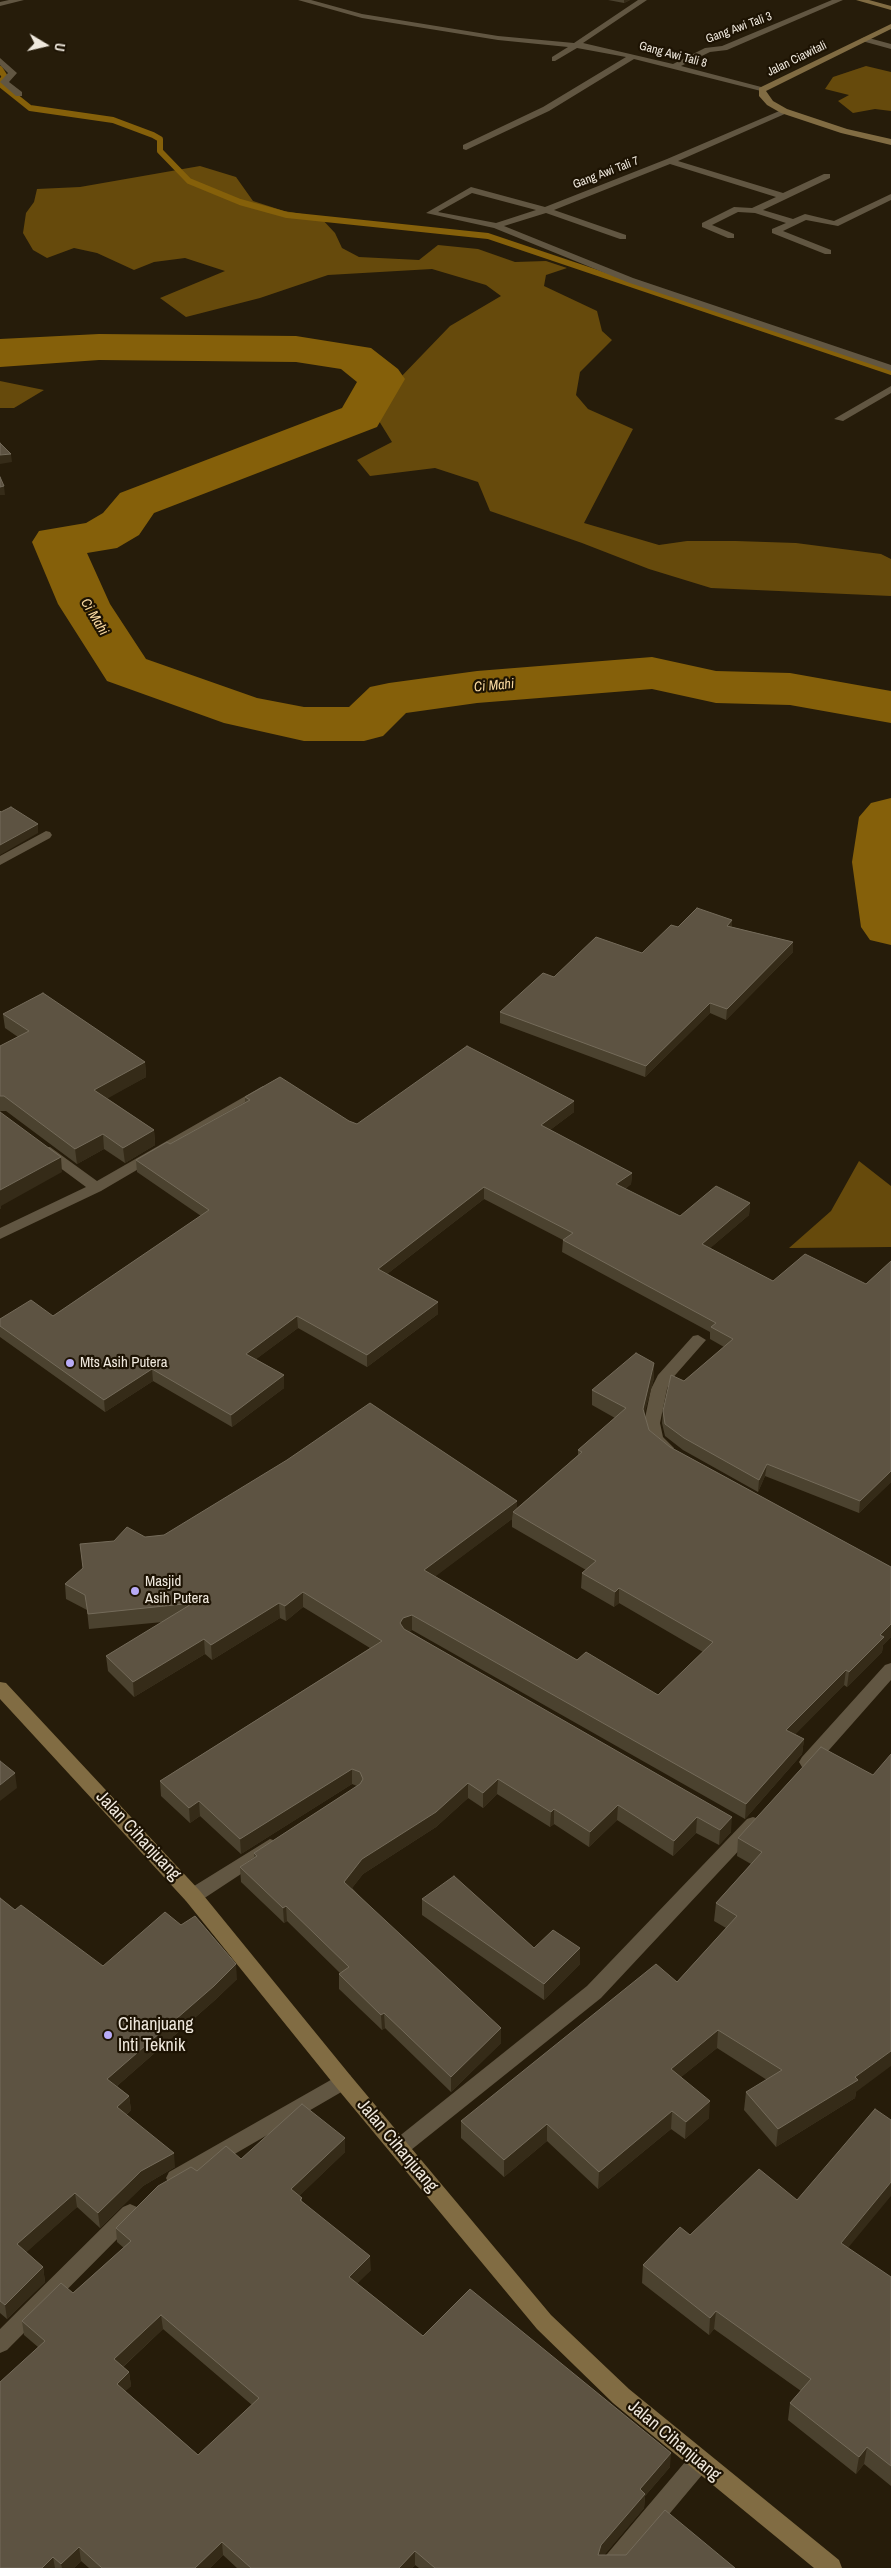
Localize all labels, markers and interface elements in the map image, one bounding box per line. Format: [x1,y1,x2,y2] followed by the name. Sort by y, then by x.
[704,9,774,47] street label: Gang Awi Tali 3
[20,20,70,70] north arrow
[765,38,829,80] street label: Jalan Ciawitali
[638,39,708,71] street label: Gang Awi Tali 8
[50,42,69,53] text: U
[571,154,641,192] street label: Gang Awi Tali 7
[76,595,112,639] water label: Ci Mahi
[473,676,515,696] water label: Ci Mahi
[80,1354,168,1372] place label: Mts Asih Putera
[64,1357,76,1369] marker: Mts Asih Putera
[145,1573,209,1608] place label: Masjid Asih Putera
[129,1585,141,1597] marker: Masjid Asih Putera
[91,1787,185,1885] street label: Jalan Cihanjuang
[118,2014,193,2056] place label: Cihanjuang Inti Teknik
[102,2029,114,2041] marker: Cihanjuang Inti Teknik
[352,2095,442,2197] street label: Jalan Cihanjuang
[623,2396,725,2486] street label: Jalan Cihanjuang

